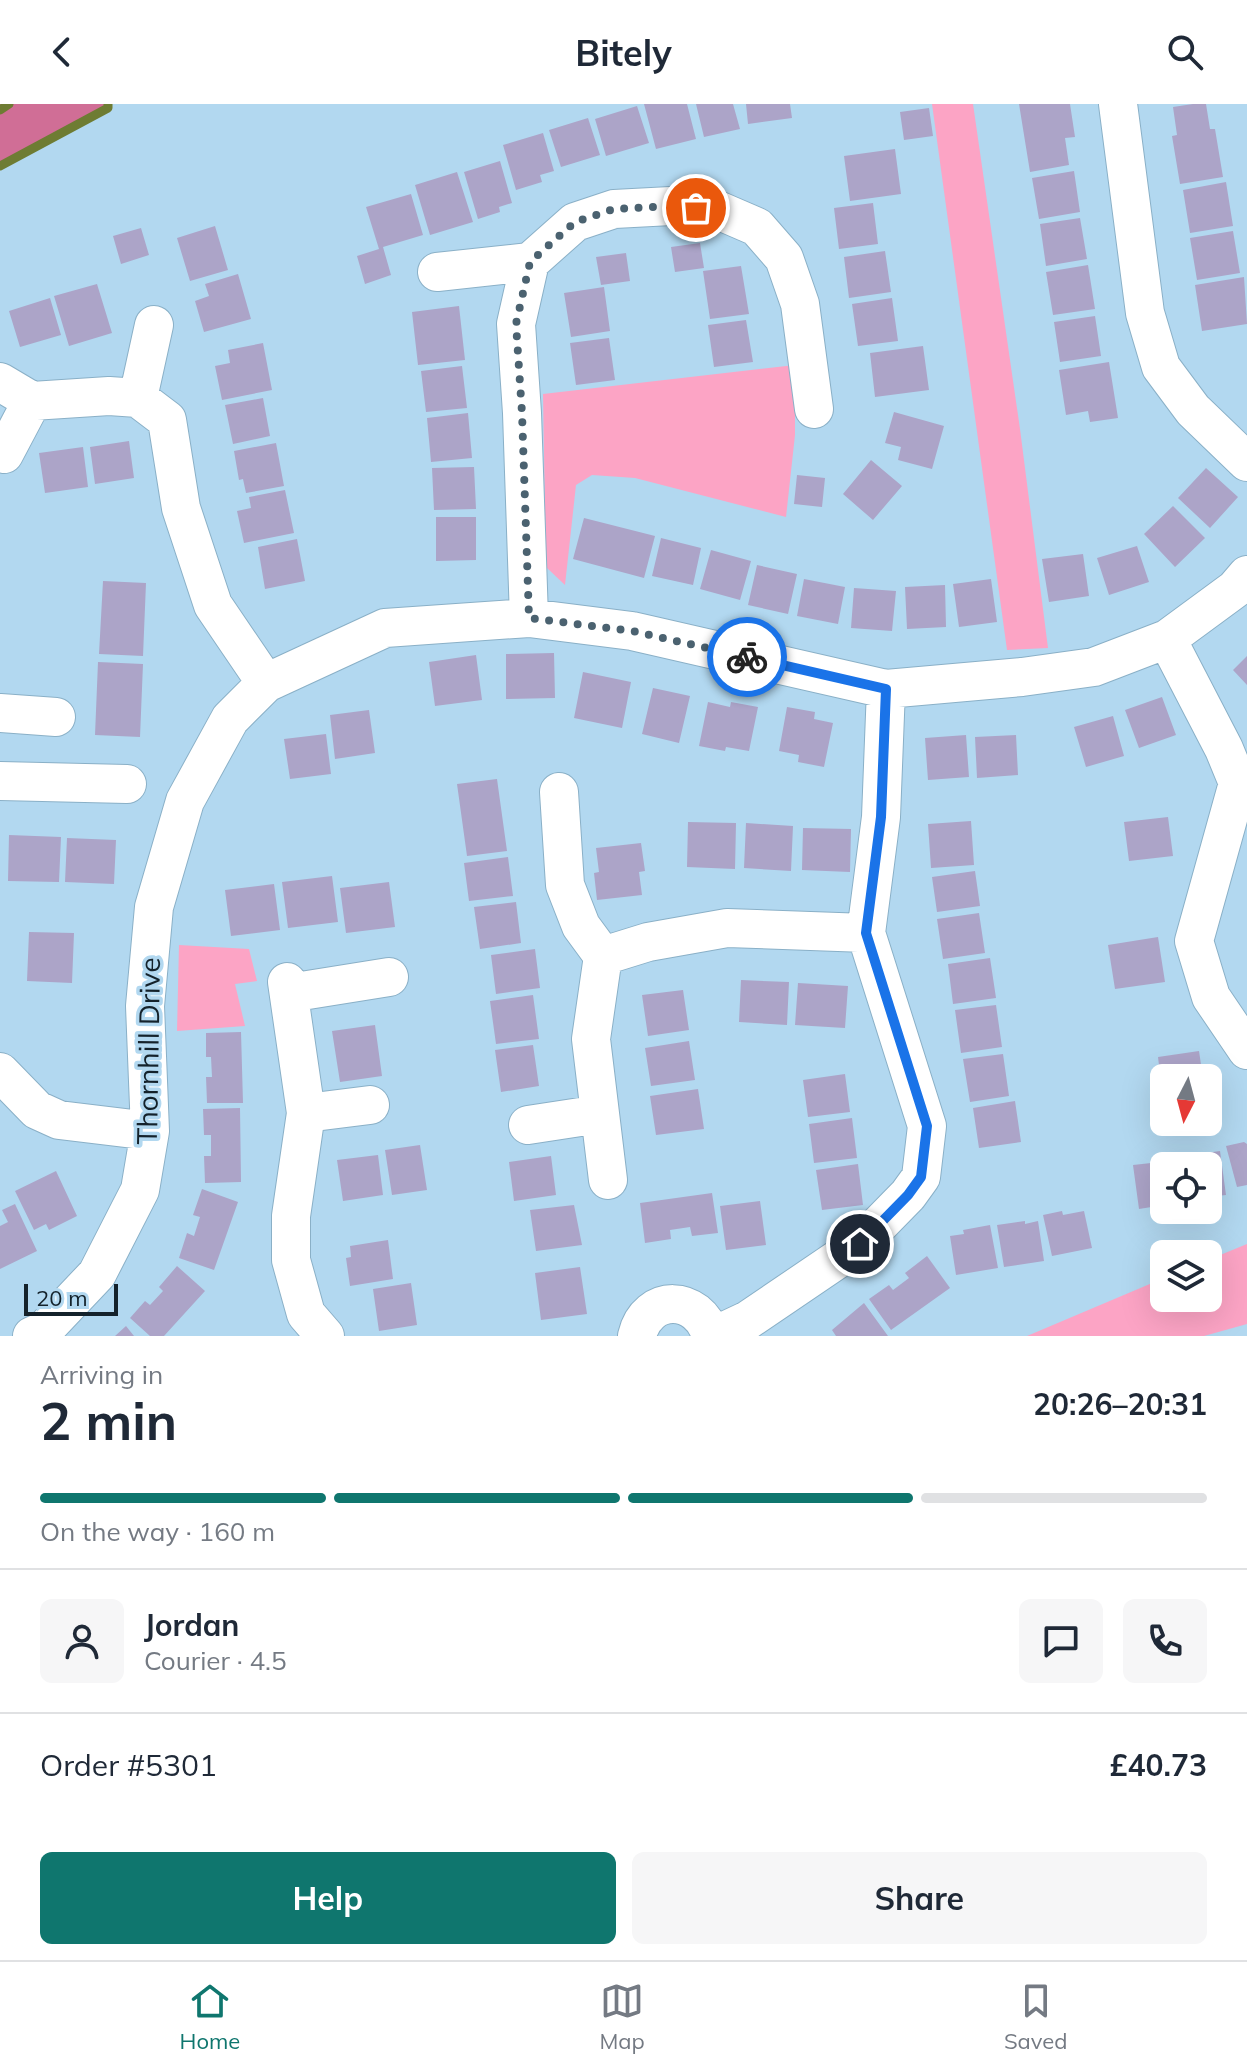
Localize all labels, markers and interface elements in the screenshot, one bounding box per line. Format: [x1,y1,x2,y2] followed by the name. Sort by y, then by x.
[40,30,84,74] icon: back
[575,30,672,75] text: Bitely
[1163,30,1207,74] icon: search
[662,174,730,242] pin
[674,186,718,230] icon: bag
[707,617,787,697] courier
[725,635,769,679] icon: bike
[129,957,167,1145] street label: Thornhill Drive
[1150,1064,1222,1136] north arrow
[1150,1064,1222,1312] map controls
[1150,1152,1222,1224] button: locate
[826,1210,894,1278] pin
[838,1222,882,1266] icon: home
[1150,1240,1222,1312] button: layers
[24,1280,118,1316] scale bar
[36,1284,87,1312] text: 20 m
[40,1358,163,1391] text: Arriving in
[1033,1385,1207,1423] text: 20:26–20:31
[40,1388,177,1453] text: 2 min
[40,1515,275,1548] text: On the way · 160 m
[40,1599,124,1683] button: person
[1019,1599,1103,1683] button: chat
[1123,1599,1207,1683] button: phone
[144,1606,239,1644] text: Jordan
[144,1644,287,1677] text: Courier · 4.5
[40,1746,217,1784] text: Order #5301
[1110,1746,1207,1784] text: £40.73
[40,1852,616,1944] button: Help
[632,1852,1207,1944] button: Share
[180,1979,240,2055] tab: Home
[599,1979,645,2055] tab: Map
[1004,1979,1067,2055] tab: Saved

